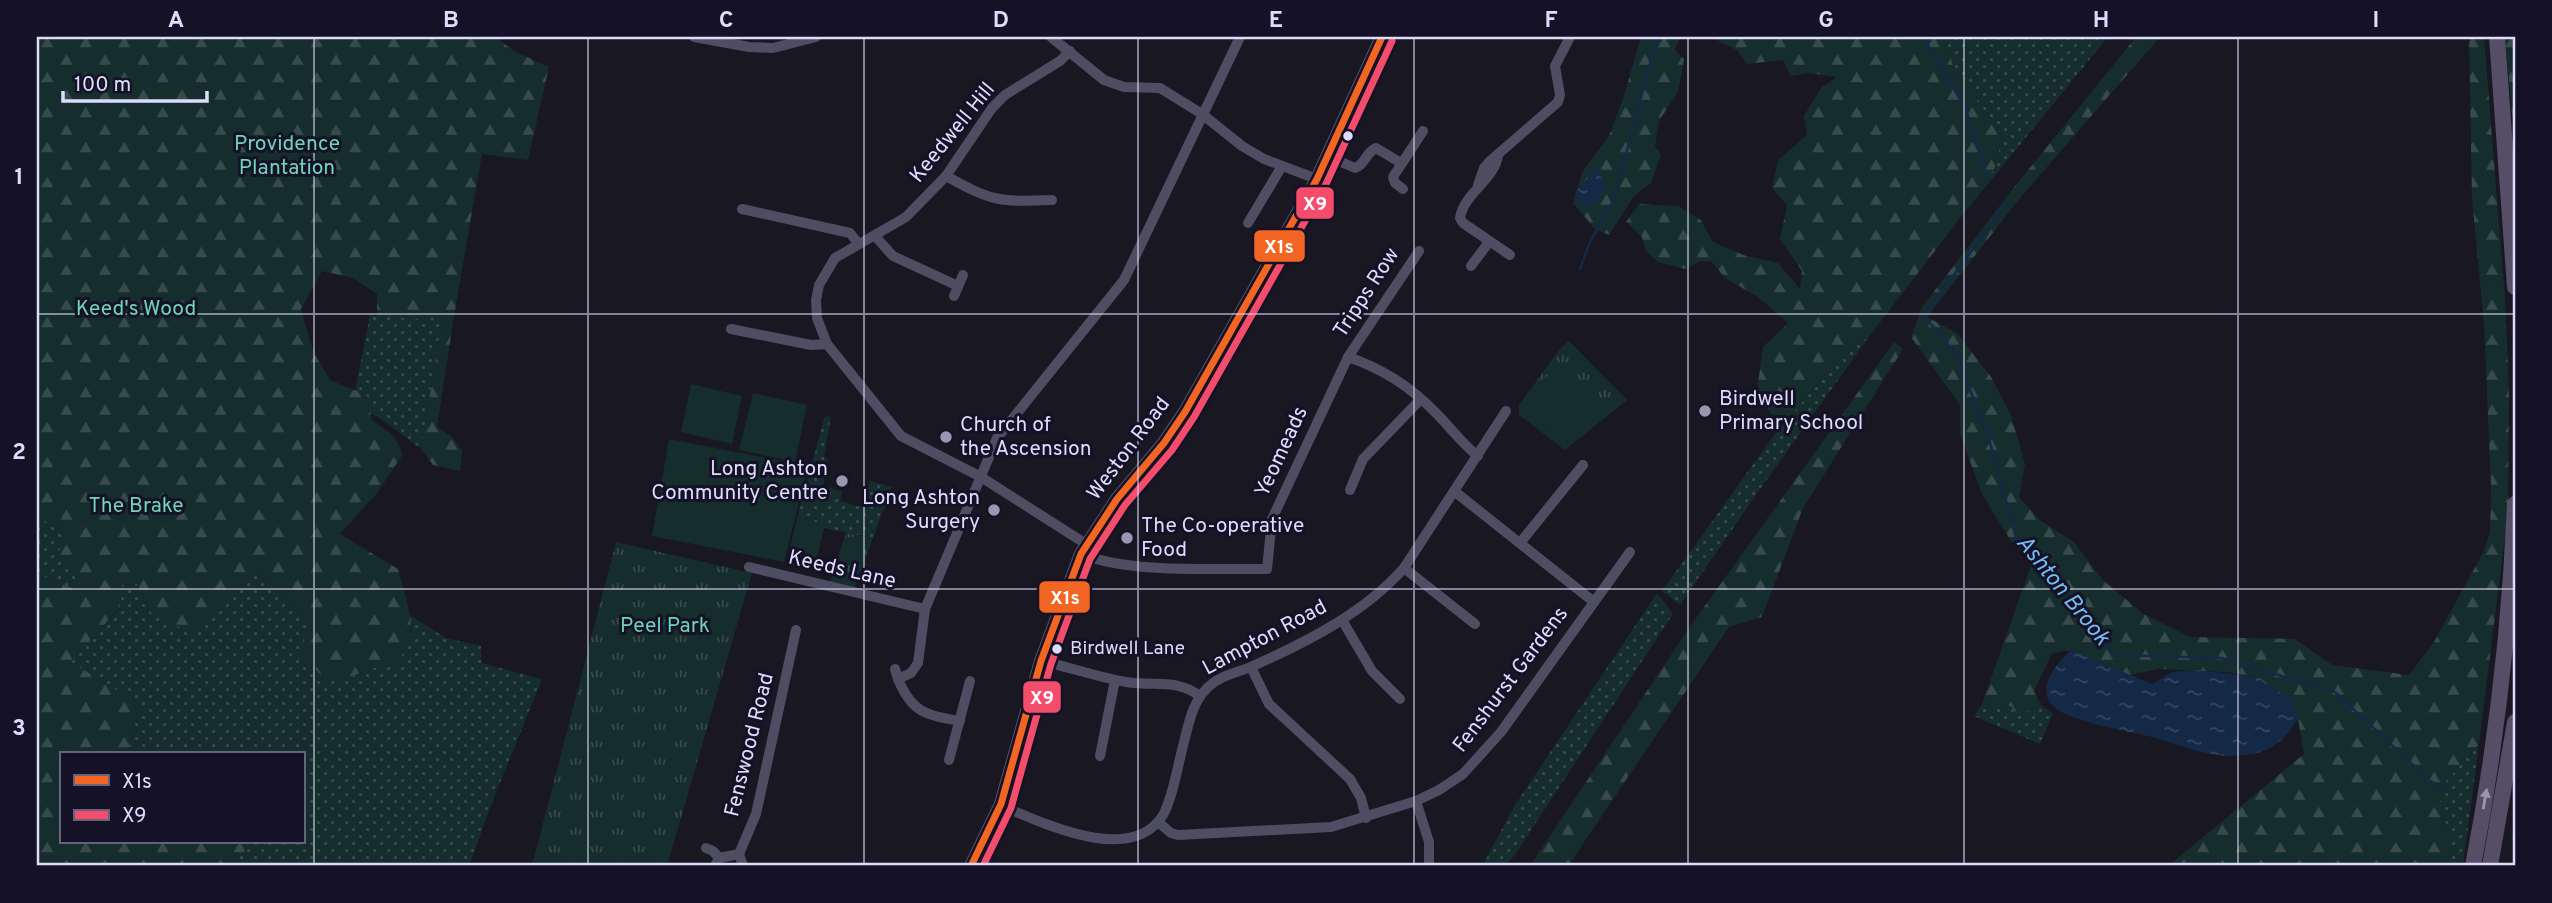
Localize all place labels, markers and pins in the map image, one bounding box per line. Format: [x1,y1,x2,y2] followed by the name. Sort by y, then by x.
[1341,129,1355,143] unlabelled marker
[1719,386,1863,437] place label: Birdwell Primary School
[1697,403,1713,419] marker: Birdwell Primary School
[960,412,1091,463] place label: Church of the Ascension
[938,429,954,445] marker: Church of the Ascension
[651,456,828,507] place label: Long Ashton Community Centre
[834,473,850,489] marker: Long Ashton Community Centre
[862,485,980,536] place label: Long Ashton Surgery
[986,502,1002,518] marker: Long Ashton Surgery
[1141,513,1304,564] place label: The Co-operative Food
[1119,530,1135,546] marker: The Co-operative Food
[1070,637,1185,661] place label: Birdwell Lane
[1050,642,1064,656] marker: Birdwell Lane

